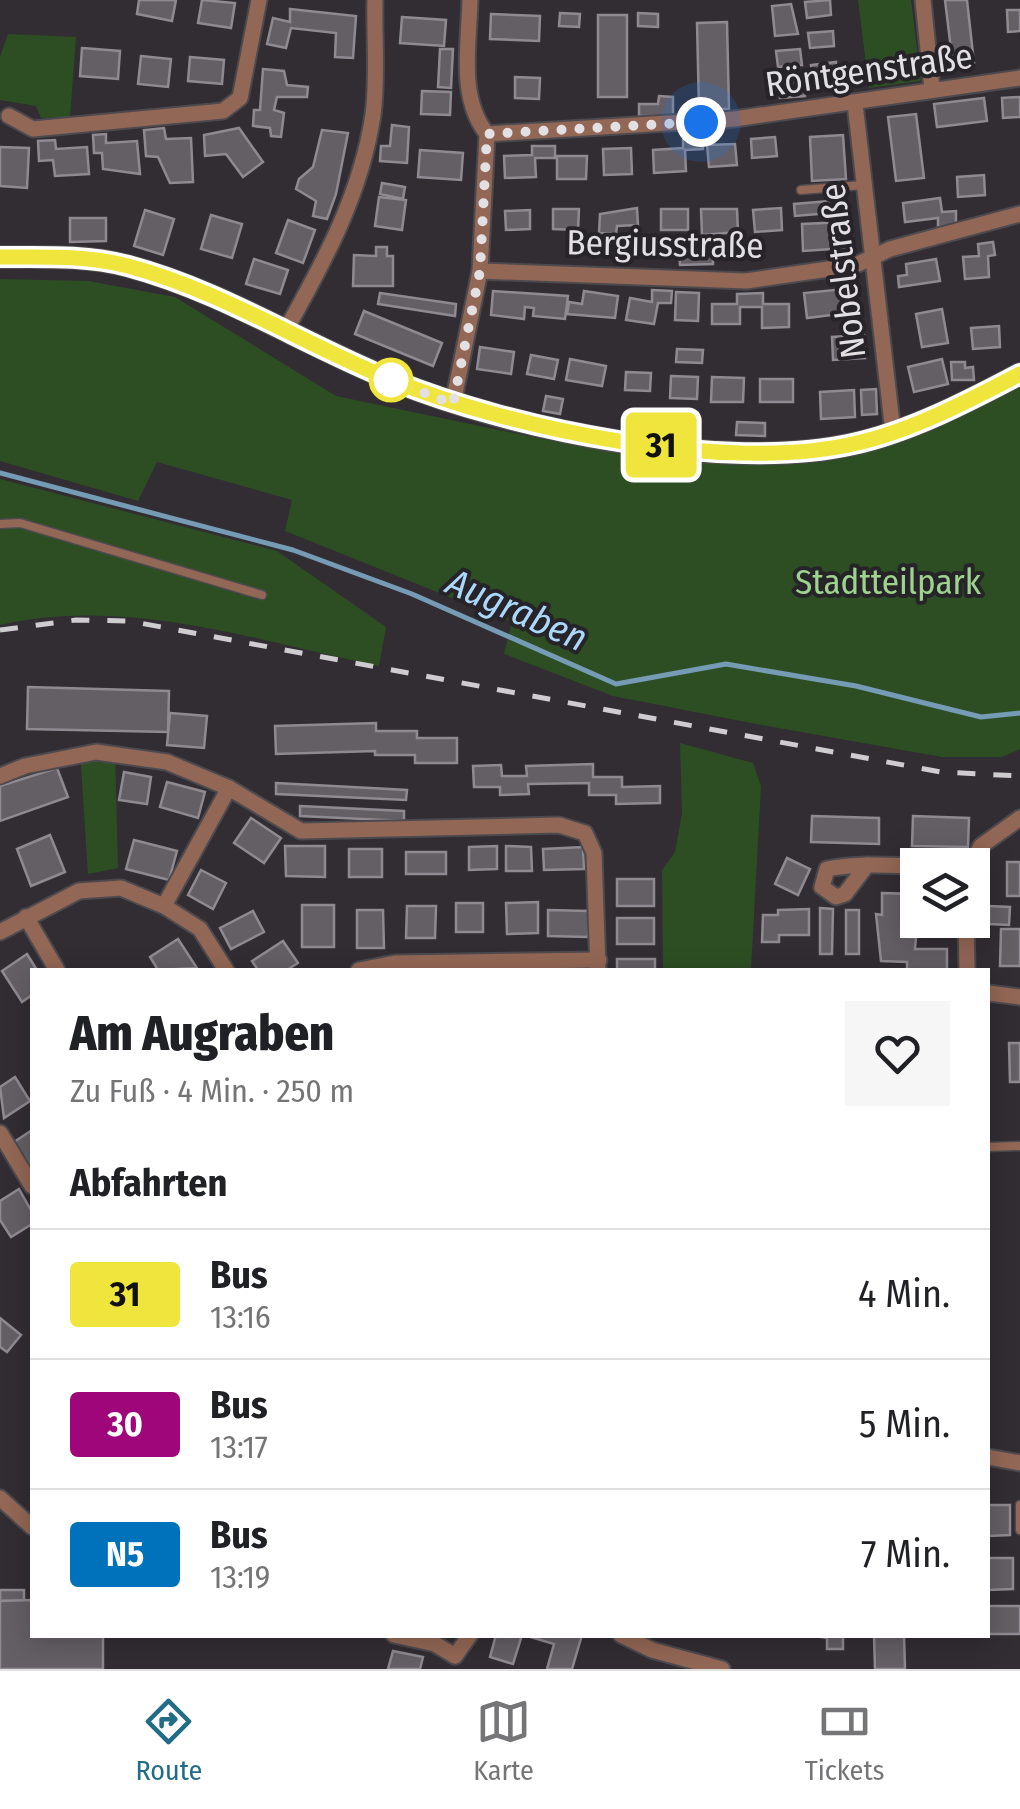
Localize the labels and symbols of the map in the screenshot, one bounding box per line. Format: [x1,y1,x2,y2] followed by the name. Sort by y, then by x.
[763,35,975,105] street label: Röntgenstraße
[676,97,726,147] your location
[811,181,875,361] street label: Nobelstraße
[566,221,764,267] street label: Bergiusstraße
[370,359,412,401] unlabelled marker
[616,412,706,478] line badge: 31
[438,558,594,661] water label: Augraben
[795,561,982,603] park label: Stadtteilpark

